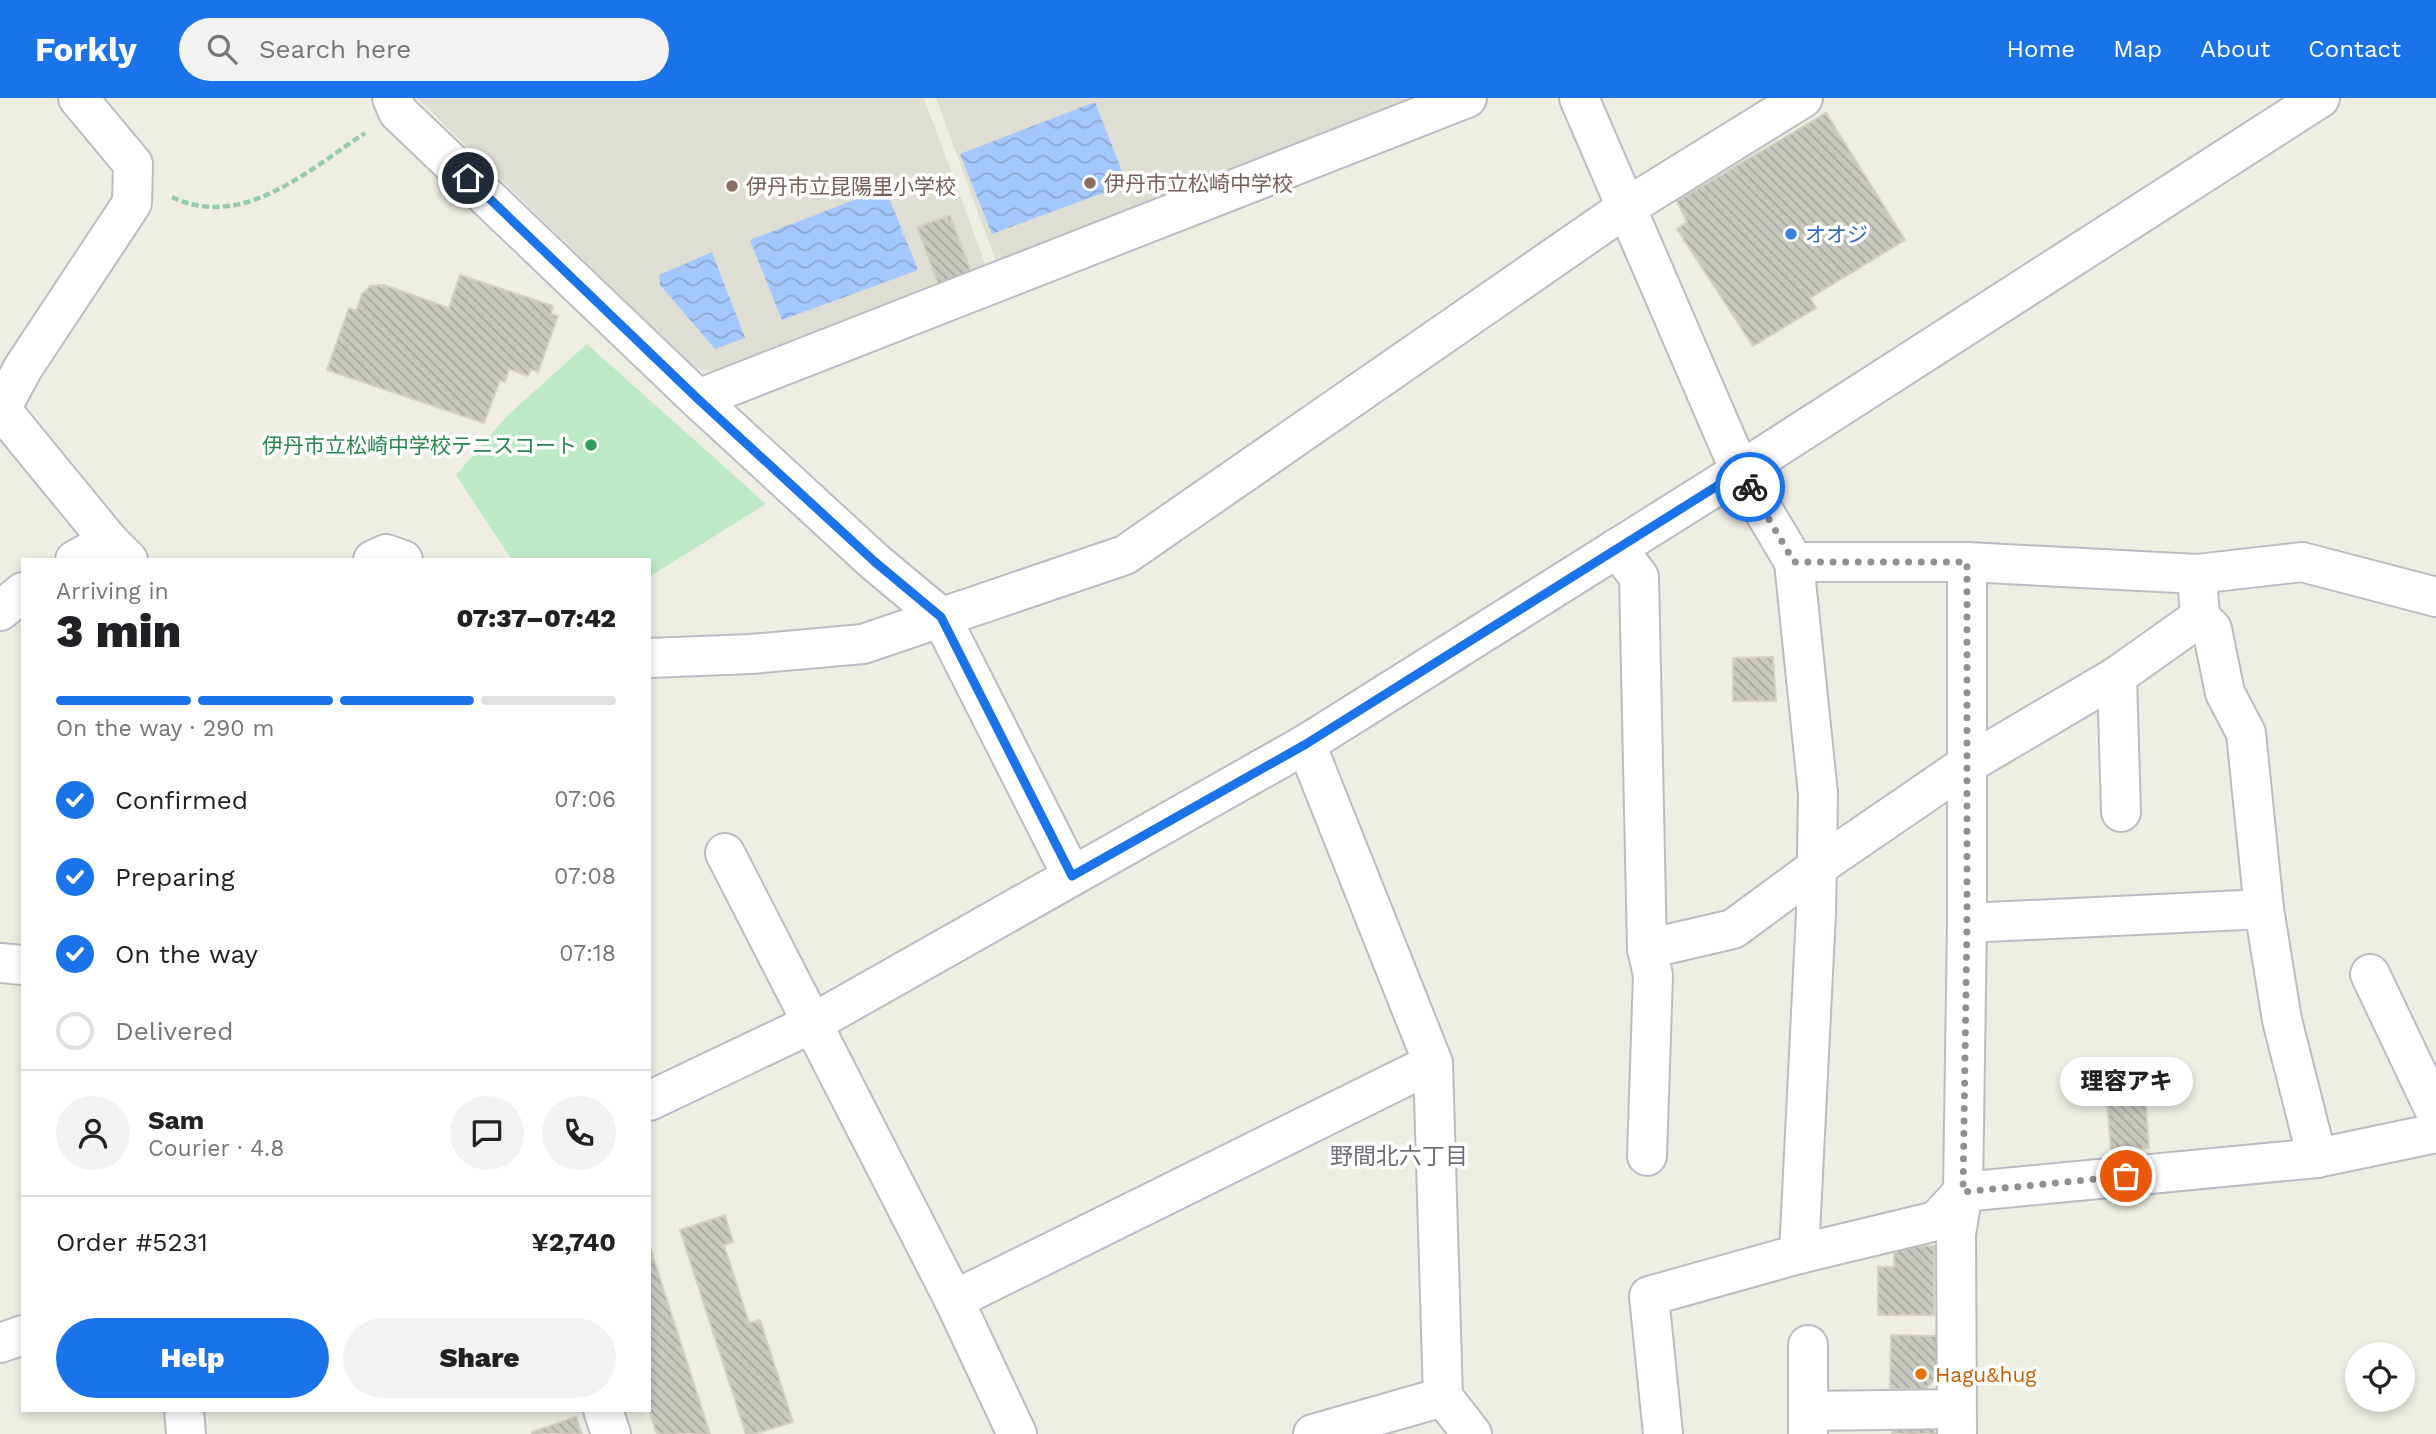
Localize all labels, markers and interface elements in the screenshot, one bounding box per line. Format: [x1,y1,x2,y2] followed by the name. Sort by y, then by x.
[179,18,669,81] search box
[35,30,137,69] text: Forkly
[203,30,241,68] icon: search
[259,34,411,64] text: Search here
[2007,35,2075,63] text: Home
[2113,35,2162,63] text: Map
[2200,35,2270,63] text: About
[2308,35,2401,63] text: Contact
[438,148,498,208] pin
[449,159,487,197] icon: home
[1104,171,1293,196] place label: 伊丹市立松崎中学校
[746,174,956,199] place label: 伊丹市立昆陽里小学校
[1082,175,1098,191] marker: 伊丹市立松崎中学校
[724,178,740,194] marker: 伊丹市立昆陽里小学校
[1805,222,1868,247] place label: オオジ
[1783,226,1799,242] marker: オオジ
[262,433,577,458] place label: 伊丹市立松崎中学校テニスコート
[583,437,599,453] marker: 伊丹市立松崎中学校テニスコート
[1715,452,1785,522] courier
[1731,468,1769,506] icon: bike
[56,578,169,605] text: Arriving in
[456,603,616,633] text: 07:37–07:42
[56,604,181,658] text: 3 min
[56,715,274,742] text: On the way · 290 m
[56,781,94,819] icon: check
[115,785,248,815] text: Confirmed
[554,786,616,813] text: 07:06
[56,858,94,896] icon: check
[115,862,235,892] text: Preparing
[554,863,616,890] text: 07:08
[56,935,94,973] icon: check
[115,939,258,969] text: On the way
[559,940,616,967] text: 07:18
[115,1016,234,1046] text: Delivered
[2060,1057,2192,1106] callout: 理容アキ
[2081,1068,2173,1095] text: 理容アキ
[56,1096,130,1170] button: person
[450,1096,524,1170] button: chat
[542,1096,616,1170] button: phone
[148,1105,204,1135] text: Sam
[148,1135,284,1162] text: Courier · 4.8
[1330,1143,1468,1170] district label: 野間北六丁目
[2096,1146,2156,1206] pin
[2107,1157,2145,1195] icon: bag
[56,1227,208,1257] text: Order #5231
[531,1227,616,1257] text: ¥2,740
[56,1318,329,1398] button: Help
[343,1318,616,1398] button: Share
[2345,1342,2415,1412] map controls
[2345,1342,2415,1412] button: locate
[1935,1362,2037,1387] place label: Hagu&hug
[1913,1366,1929,1382] marker: Hagu&hug

